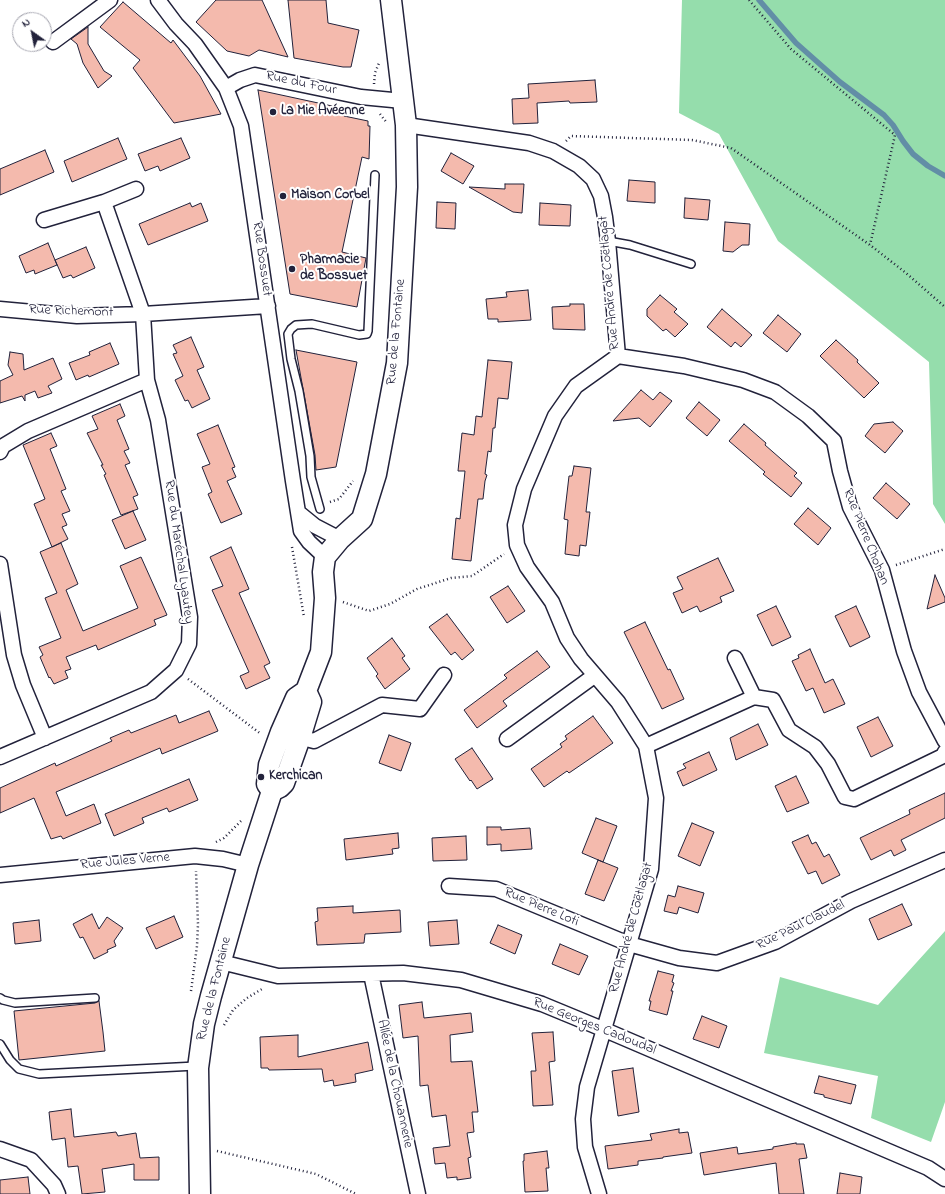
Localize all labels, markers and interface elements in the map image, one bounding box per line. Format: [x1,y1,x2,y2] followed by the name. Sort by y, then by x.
[12,12,52,52] north arrow
[19,14,33,32] text: N
[264,68,338,100] street label: Rue du Four
[281,104,365,120] place label: La Mie Avéenne
[268,107,278,117] marker: La Mie Avéenne
[291,188,370,204] place label: Maison Corbel
[278,191,288,201] marker: Maison Corbel
[596,215,624,351] street label: Rue André de Coëtlagat
[247,221,275,297] street label: Rue Bossuet
[300,253,368,286] place label: Pharmacie de Bossuet
[287,264,297,274] marker: Pharmacie de Bossuet
[384,278,410,386] street label: Rue de la Fontaine
[28,302,114,322] street label: Rue Richemont
[160,479,196,625] street label: Rue du Maréchal Lyautey
[838,486,892,588] street label: Rue Pierre Chohan
[269,769,322,785] place label: Kerchican
[256,772,266,782] marker: Kerchican
[79,850,171,874] street label: Rue Jules Verne
[606,861,658,995] street label: Rue André de Coëtlagat
[501,885,581,931] street label: Rue Pierre Loti
[754,897,848,955] street label: Rue Paul Claudel
[194,935,236,1043] street label: Rue de la Fontaine
[530,995,658,1059] street label: Rue Georges Cadoudal
[372,1018,416,1150] street label: Allée de la Chouannerie

